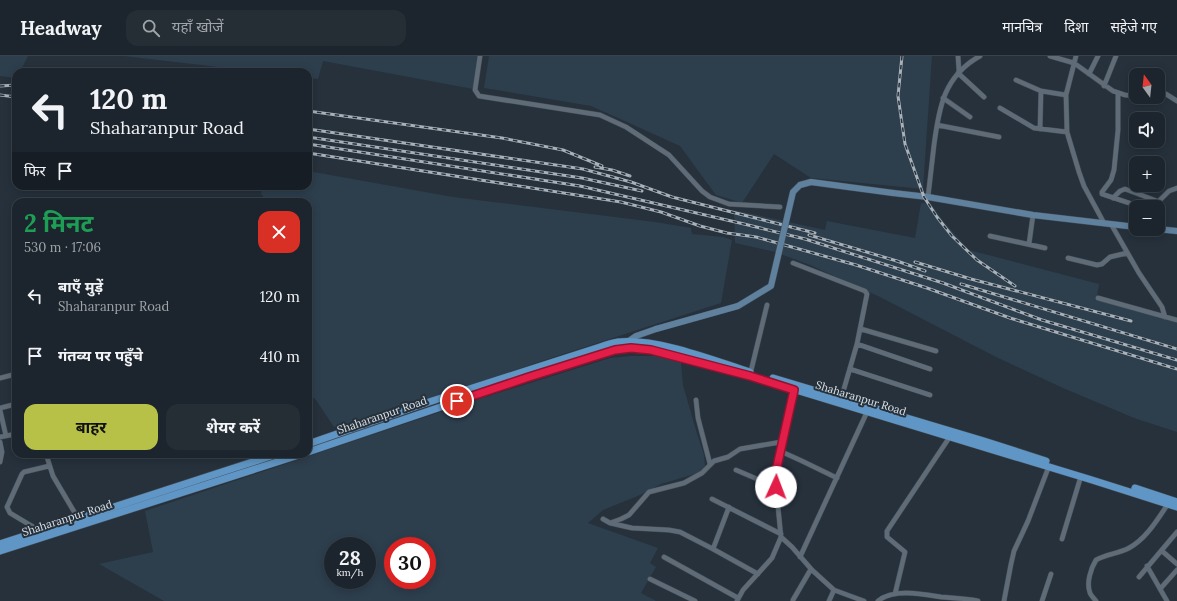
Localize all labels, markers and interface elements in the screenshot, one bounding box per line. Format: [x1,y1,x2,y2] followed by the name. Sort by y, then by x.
[126,10,406,46] search box
[20,16,102,40] text: Headway
[140,17,162,39] icon: search
[172,17,223,36] text: यहाँ खोजें
[1002,18,1042,36] text: मानचित्र
[1064,18,1088,36] text: दिशा
[1110,18,1157,36] text: सहेजे गए
[1129,68,1165,104] north arrow
[1129,68,1165,236] map controls
[90,81,167,117] text: 120 m
[24,84,76,136] icon: left
[1129,112,1165,148] button: sound
[90,116,244,139] text: Shaharanpur Road
[1129,156,1165,192] button: +
[54,160,76,182] icon: arrive
[24,161,46,180] text: फिर
[1129,200,1165,236] button: −
[24,208,93,239] text: 2 मिनट
[258,211,300,253] button: close
[24,239,101,256] text: 530 m · 17:06
[58,277,103,296] text: बाएँ मुड़ें
[24,285,46,307] icon: left
[260,287,300,306] text: 120 m
[58,298,169,315] text: Shaharanpur Road
[24,345,46,367] icon: arrive
[58,346,143,365] text: गंतव्य पर पहुँचे
[260,347,300,366] text: 410 m
[814,378,908,419] street label: Shaharanpur Road
[440,384,474,418] pin
[446,390,468,412] icon: arrive
[335,393,429,437] street label: Shaharanpur Road
[24,404,158,450] button: बाहर
[166,404,300,450] button: शेयर करें
[755,466,797,508] position arrow
[20,497,114,539] street label: Shaharanpur Road
[384,537,436,589] speed limit sign: 30
[339,545,361,570] text: 28
[336,566,364,579] text: km/h

